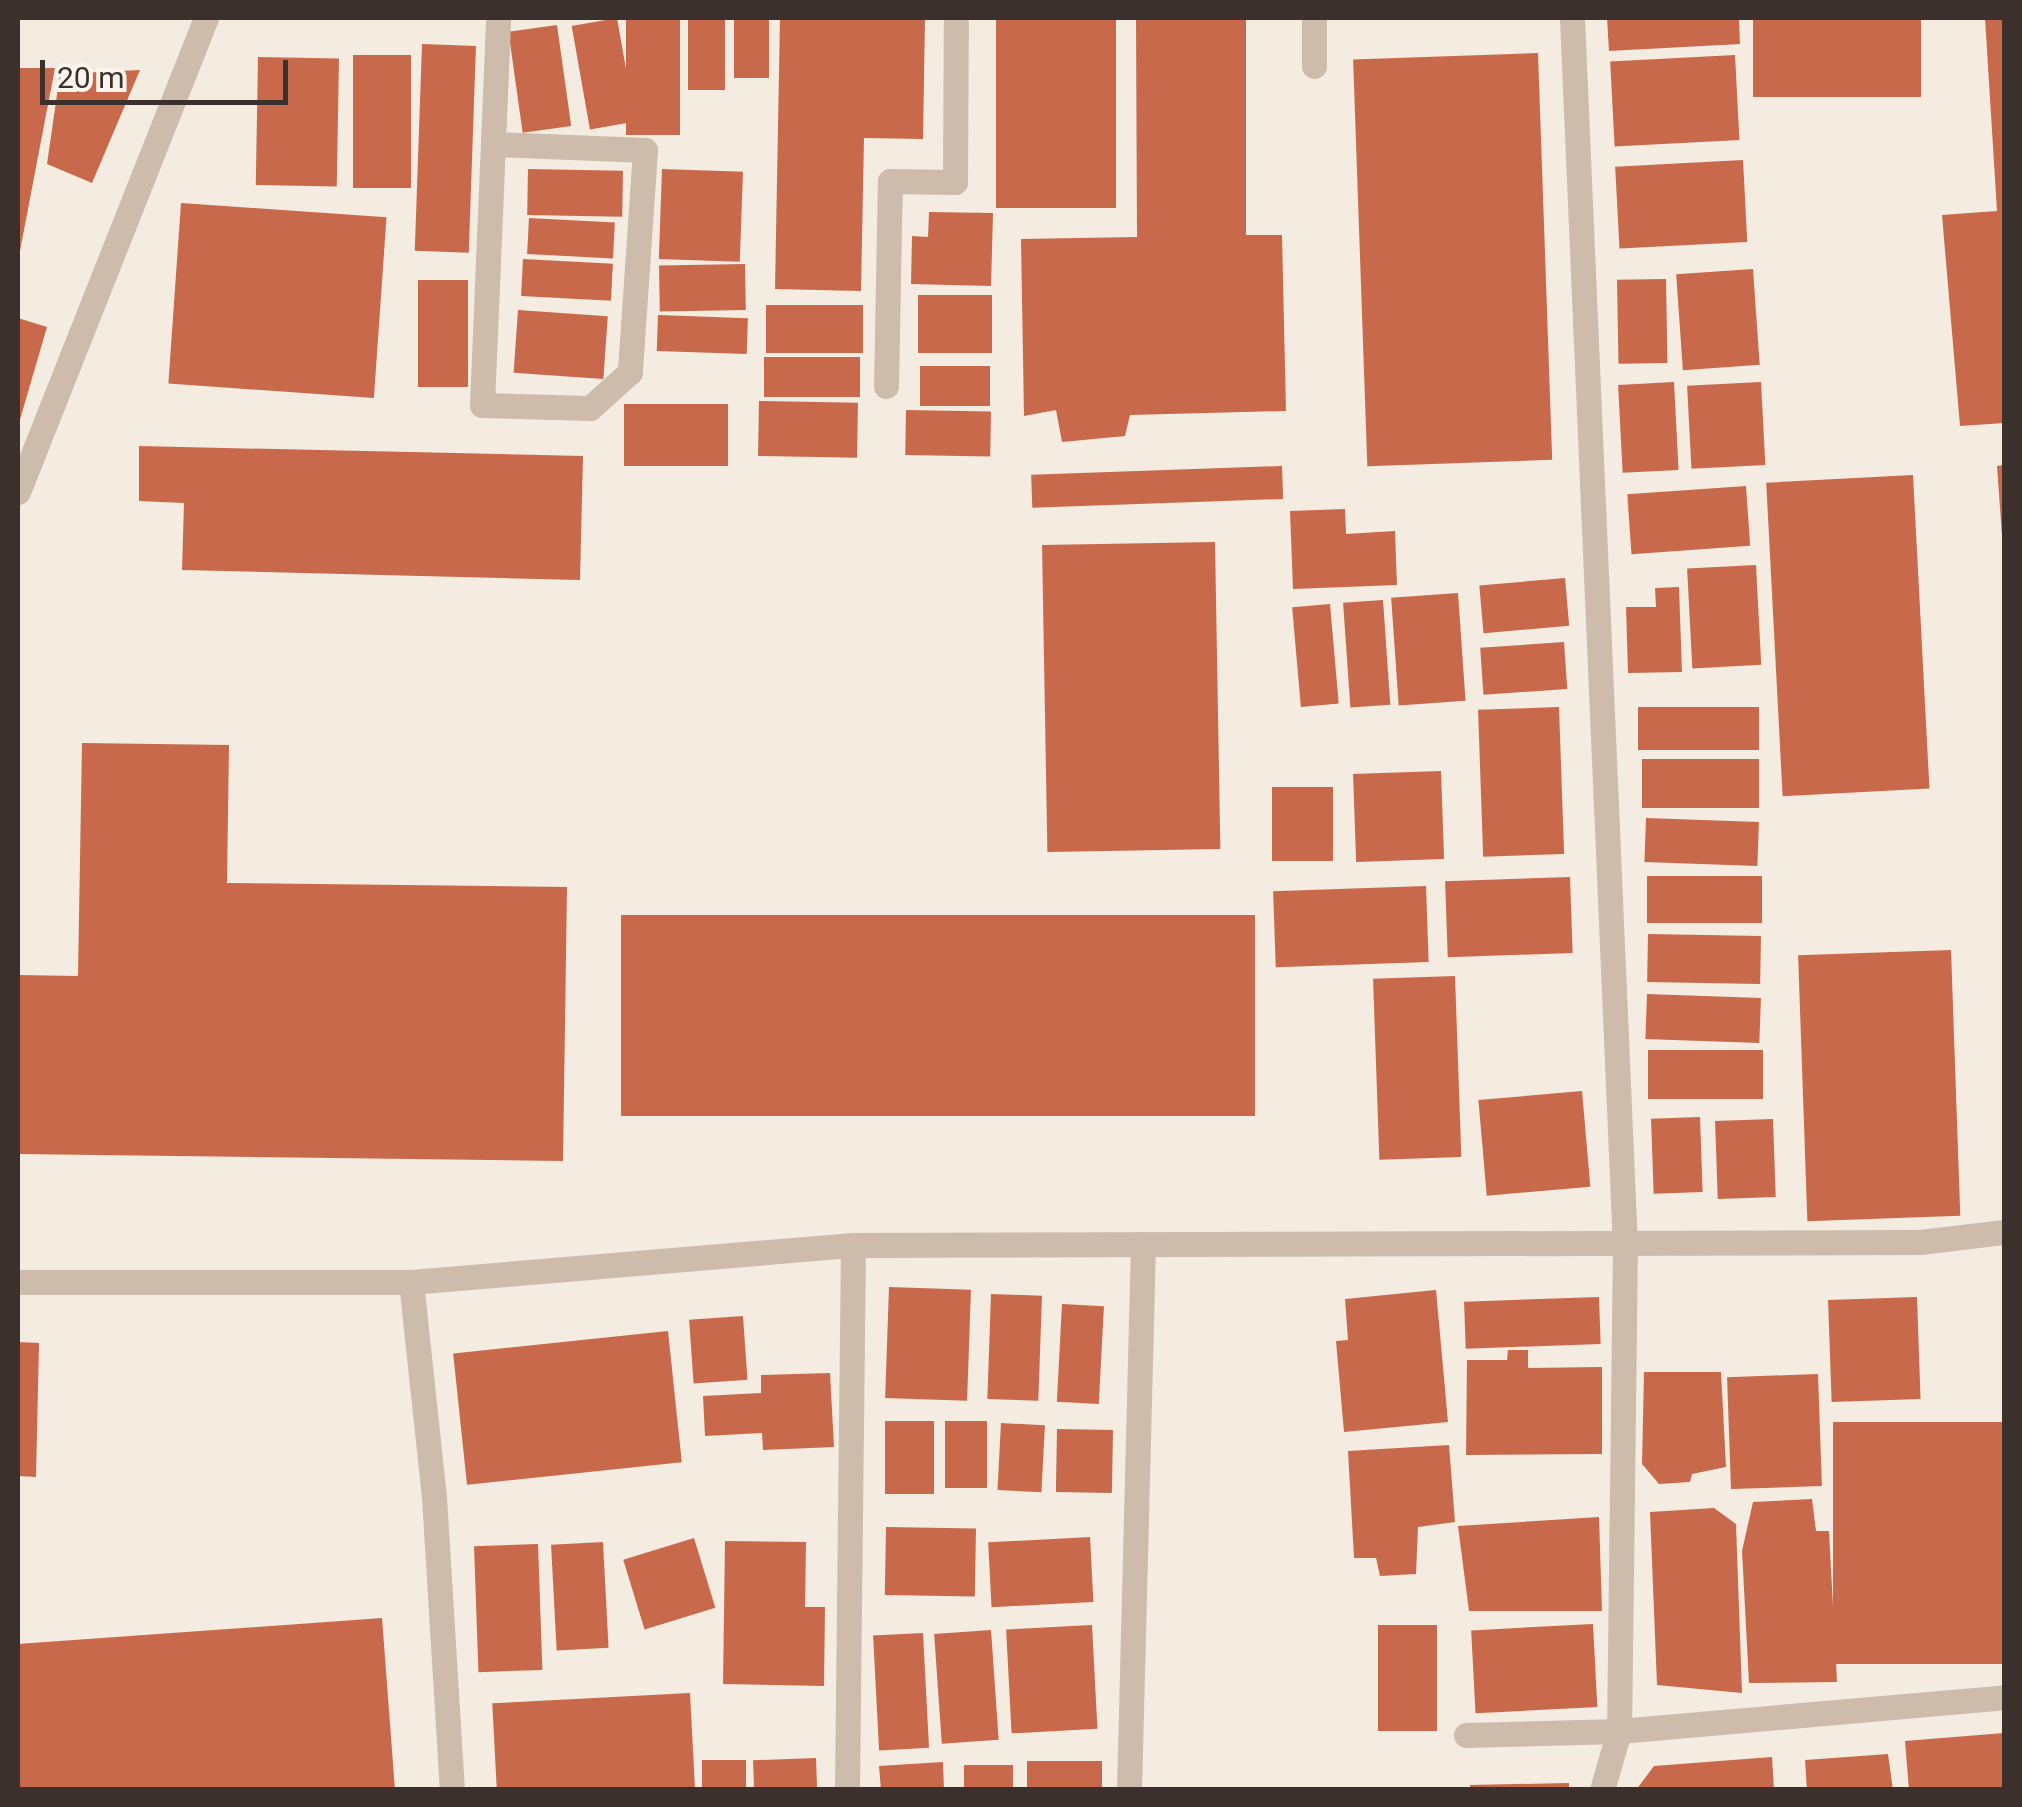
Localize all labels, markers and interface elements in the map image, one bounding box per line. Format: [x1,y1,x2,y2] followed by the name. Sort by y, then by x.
[45,40,292,102] scale bar
[57,60,124,95] text: 20 m

